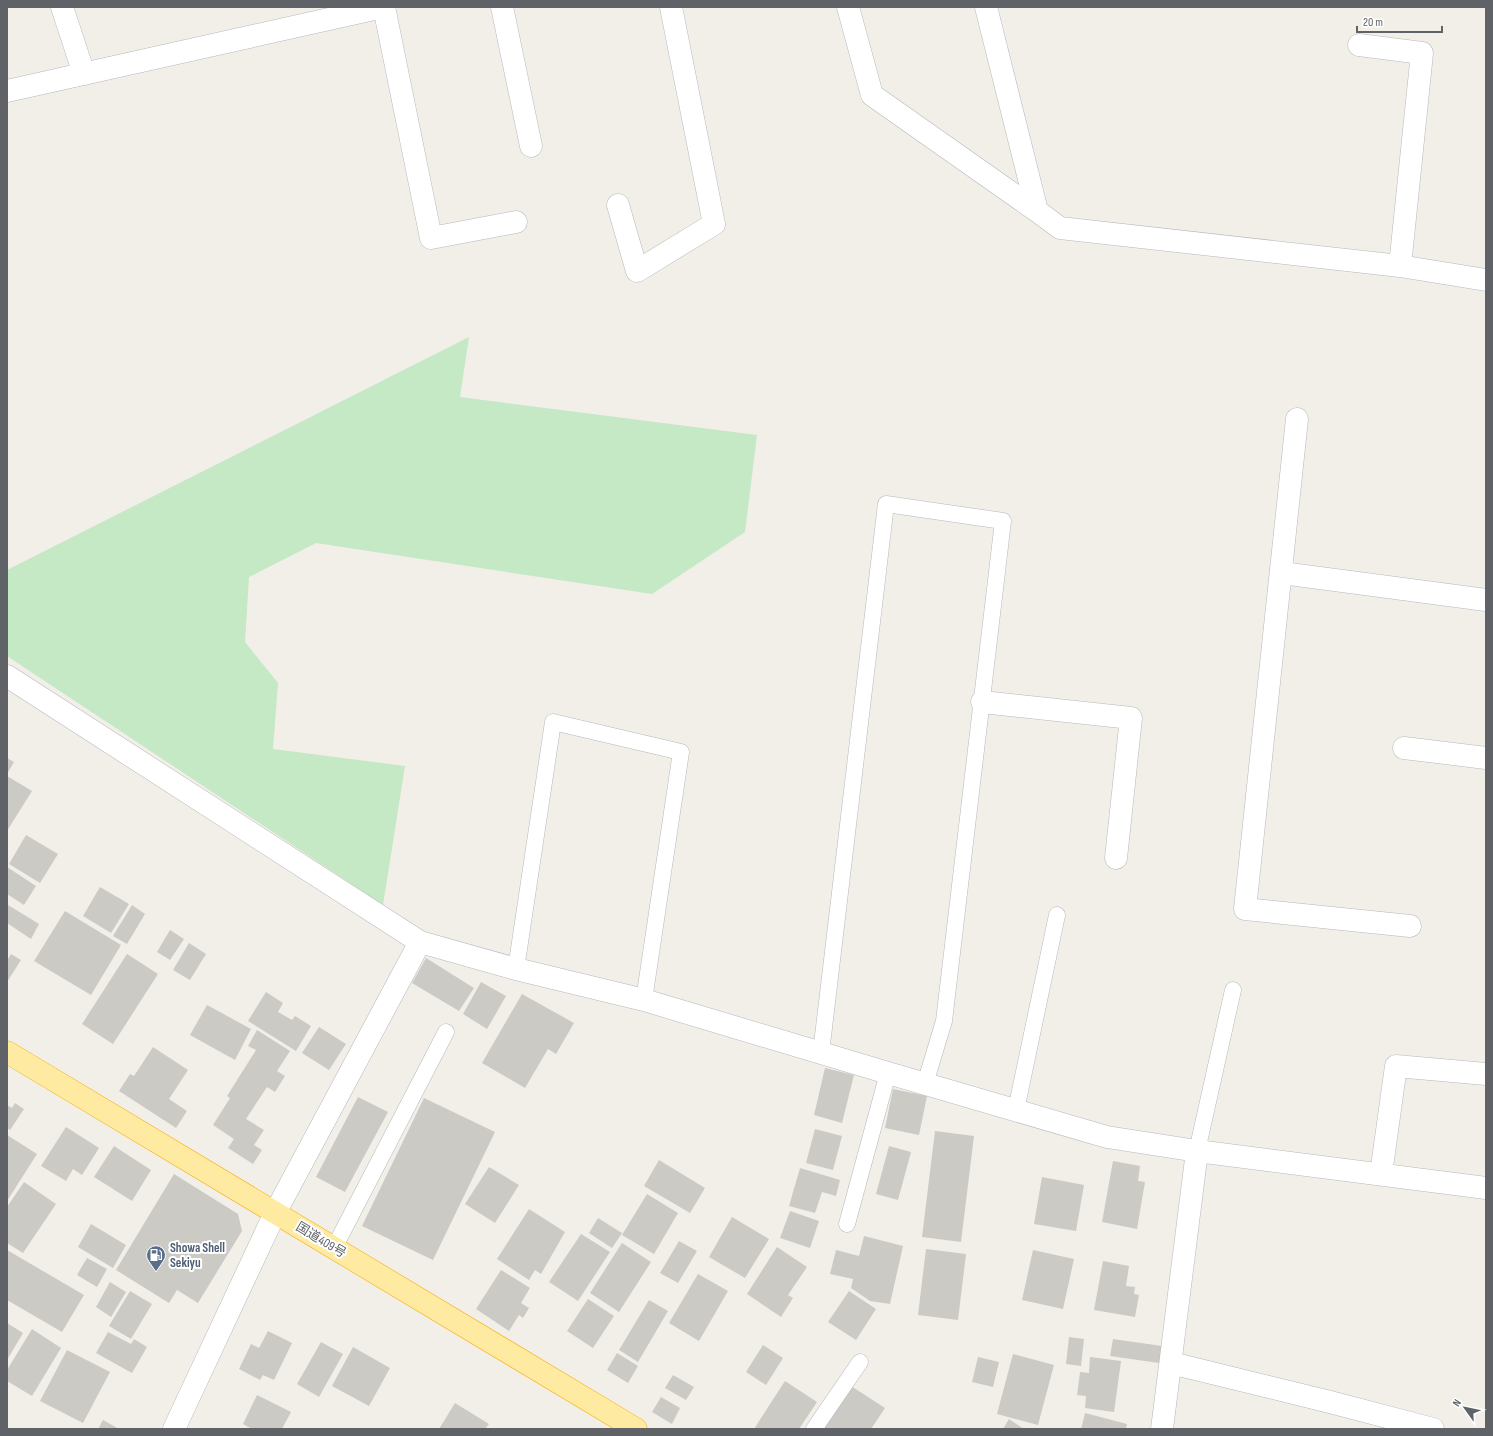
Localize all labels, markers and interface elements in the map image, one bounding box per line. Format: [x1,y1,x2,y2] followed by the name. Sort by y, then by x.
[1357,8,1442,34] scale bar
[1363,15,1383,30] text: 20 m
[293,1219,349,1261] street label: 国道409号
[170,1240,225,1271] place label: Showa Shell Sekiyu
[145,1244,167,1272] fuel station icon: Showa Shell Sekiyu
[1445,1388,1485,1428] north arrow
[1450,1397,1464,1409] text: N

